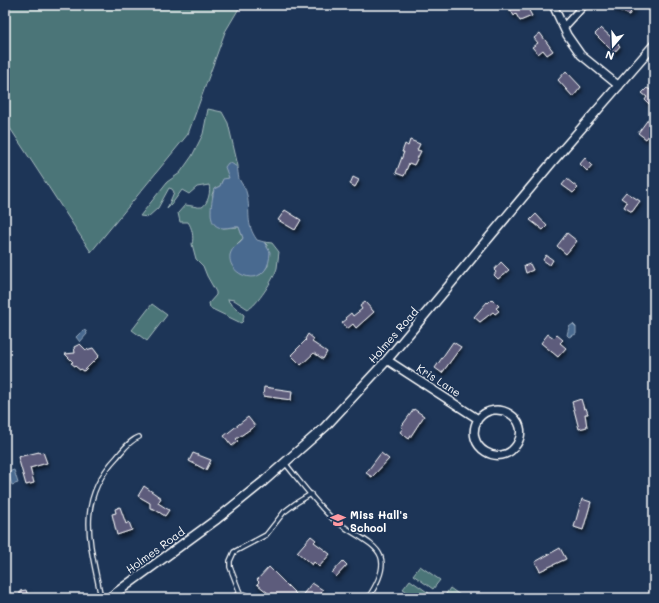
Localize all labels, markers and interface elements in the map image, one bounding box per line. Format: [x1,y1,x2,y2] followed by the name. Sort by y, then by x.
[593,26,633,66] north arrow
[603,47,616,64] text: N
[365,304,421,366] street label: Holmes Road
[414,360,464,400] street label: Kris Lane
[350,507,408,535] place label: Miss Hall's School
[329,511,347,529] school or university icon: Miss Hall's School
[123,524,187,576] street label: Holmes Road

